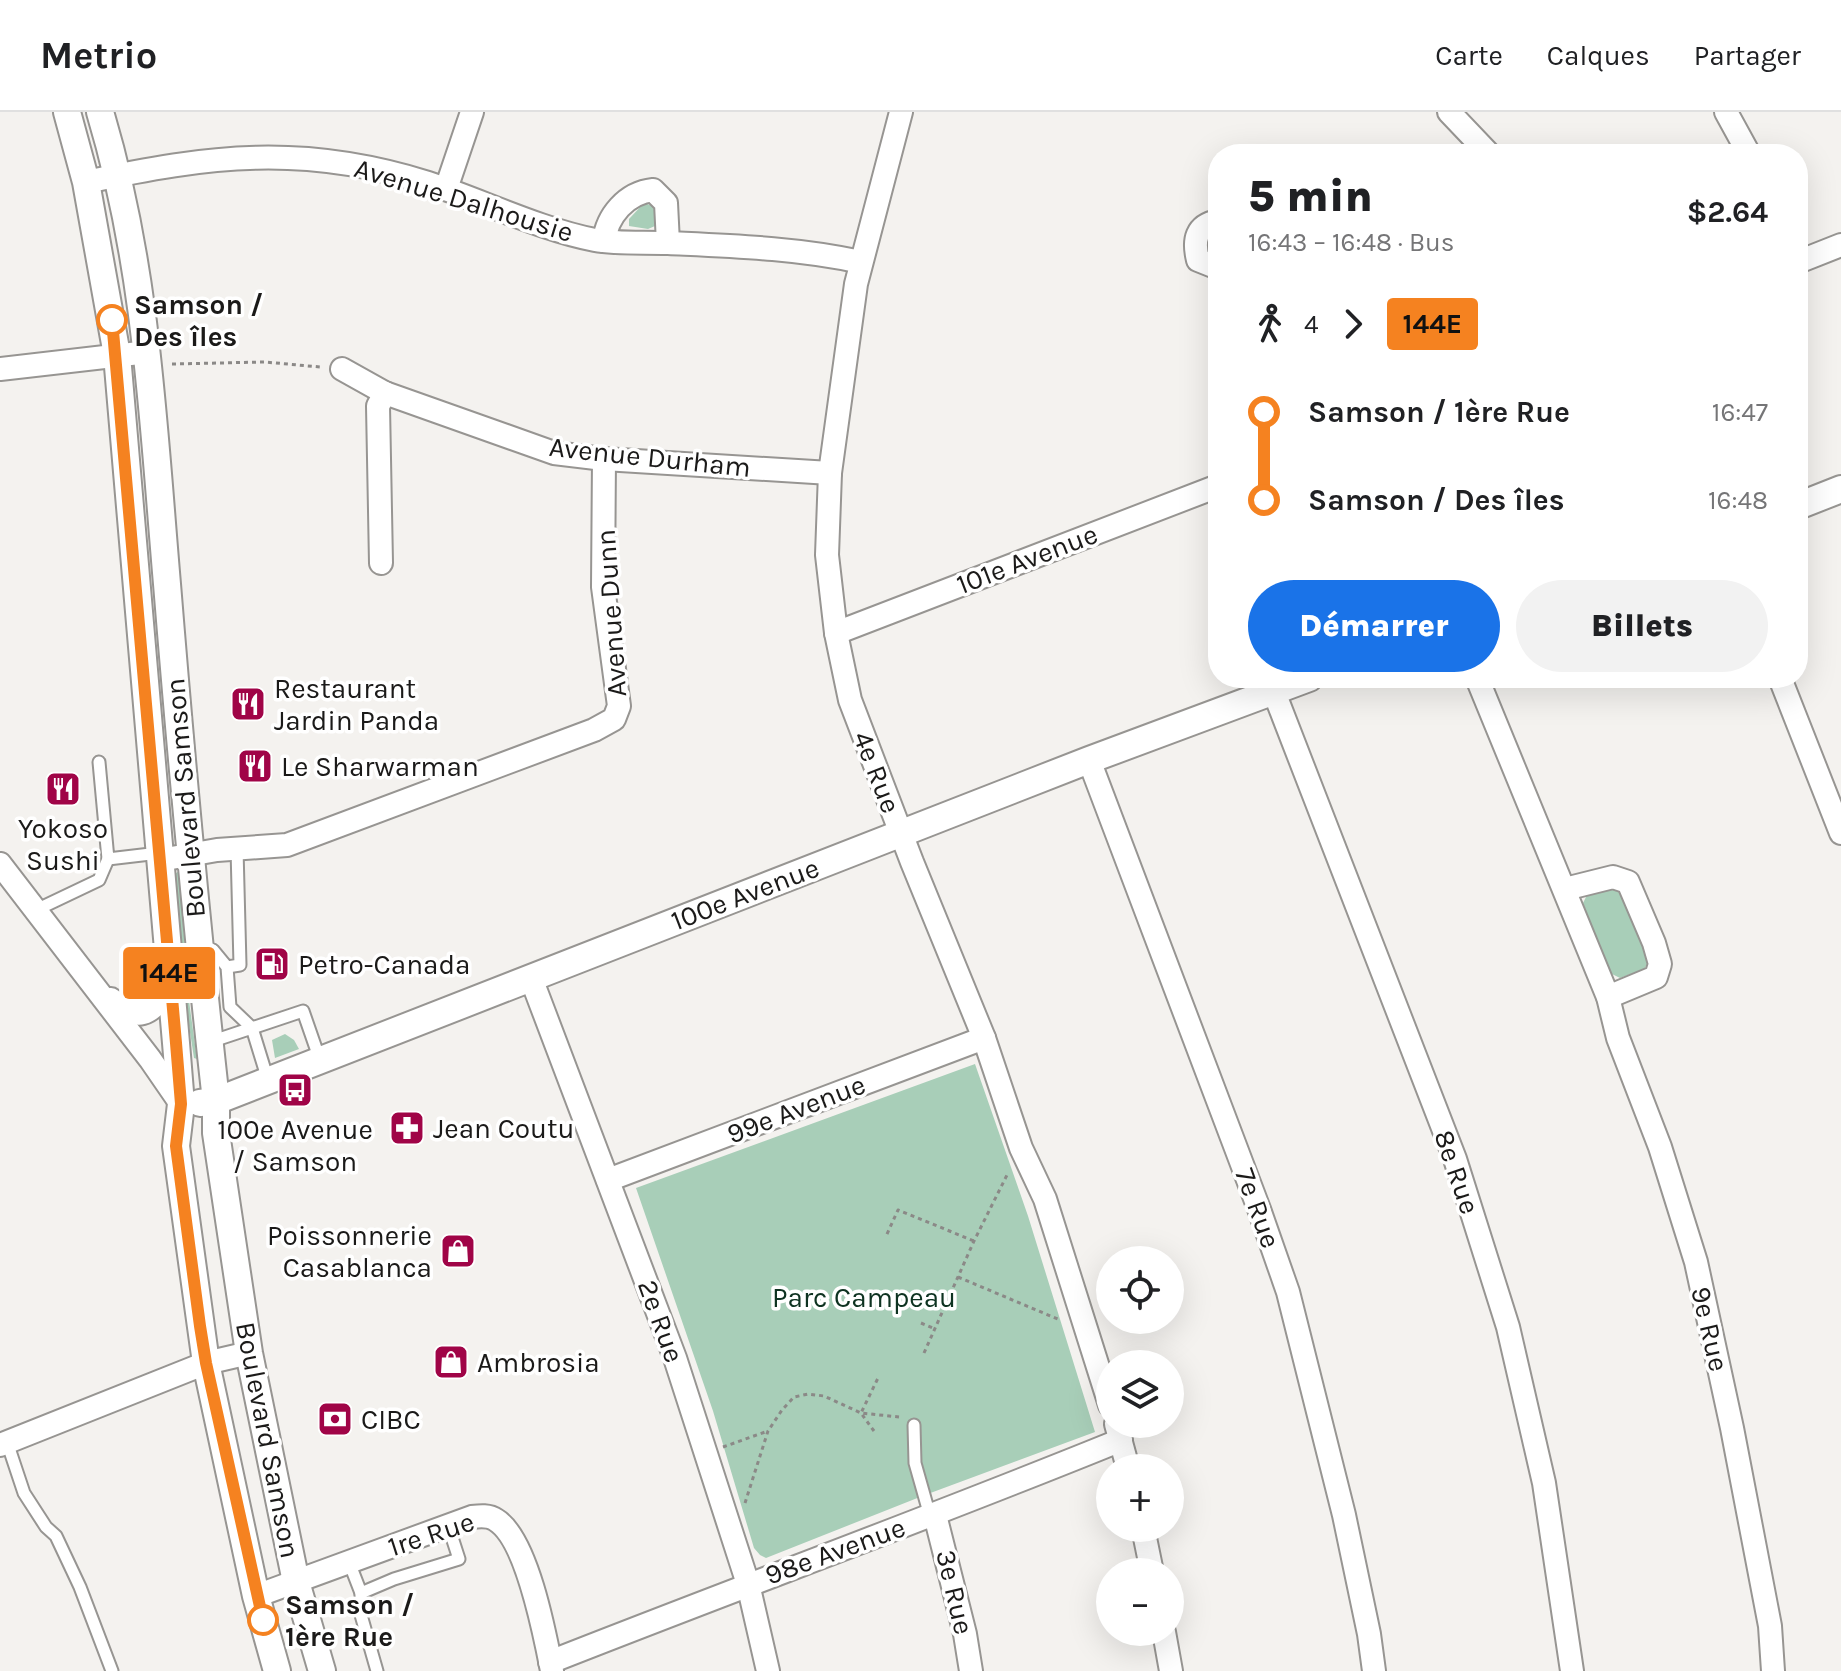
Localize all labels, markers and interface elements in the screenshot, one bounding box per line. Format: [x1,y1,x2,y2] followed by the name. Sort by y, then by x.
[40,33,157,78] text: Metrio
[1435,39,1503,72] text: Carte
[1547,39,1650,72] text: Calques
[1694,39,1801,72] text: Partager
[351,151,577,249] street label: Avenue Dalhousie
[1248,171,1373,222] text: 5 min
[1687,194,1768,230] text: $2.64
[1248,227,1455,258] text: 16:43 – 16:48 · Bus
[134,288,263,353] place label: Samson / Des îles
[1248,302,1292,346] icon: walk
[1331,302,1375,346] icon: forward
[97,305,127,335] marker: Samson / Des îles
[1403,307,1462,340] text: 144E
[1304,309,1319,340] text: 4
[1308,394,1570,430] text: Samson / 1ère Rue
[1712,397,1768,428] text: 16:47
[547,430,753,484] street label: Avenue Durham
[1308,482,1565,518] text: Samson / Des îles
[1708,485,1768,516] text: 16:48
[952,517,1102,601] street label: 101e Avenue
[589,528,633,698] street label: Avenue Dunn
[1248,580,1500,672] button: Démarrer
[1516,580,1768,672] button: Billets
[274,672,439,737] place label: Restaurant Jardin Panda
[158,677,212,919] street label: Boulevard Samson
[229,685,267,723] restaurant icon: Restaurant Jardin Panda
[846,726,908,818] street label: 4e Rue
[236,747,274,785] restaurant icon: Le Sharwarman
[281,750,479,783] place label: Le Sharwarman
[44,770,82,808] restaurant icon: Yokoso Sushi
[18,812,108,877] place label: Yokoso Sushi
[666,851,824,937] street label: 100e Avenue
[253,945,291,983] fuel station icon: Petro-Canada
[113,947,225,999] line badge: 144E
[298,948,470,981] place label: Petro-Canada
[139,956,199,989] text: 144E
[722,1067,870,1151] street label: 99e Avenue
[276,1071,314,1109] bus stop icon: 100e Avenue / Samson
[388,1109,426,1147] pharmacy icon: Jean Coutu
[433,1112,575,1145] place label: Jean Coutu
[217,1113,373,1178] place label: 100e Avenue / Samson
[1427,1126,1487,1218] street label: 8e Rue
[1228,1164,1288,1252] street label: 7e Rue
[267,1219,432,1284] place label: Poissonnerie Casablanca
[439,1232,477,1270] shop icon: Poissonnerie Casablanca
[1096,1246,1184,1646] map controls
[1096,1246,1184,1334] button: locate
[631,1275,691,1367] street label: 2e Rue
[772,1281,956,1314] park label: Parc Campeau
[1684,1284,1736,1374] street label: 9e Rue
[229,1319,307,1561] street label: Boulevard Samson
[432,1343,470,1381] shop icon: Ambrosia
[477,1346,600,1379] place label: Ambrosia
[1096,1350,1184,1438] button: layers
[316,1400,354,1438] bank icon: CIBC
[361,1403,421,1436] place label: CIBC
[1096,1454,1184,1542] button: +
[384,1505,478,1563] street label: 1re Rue
[760,1510,910,1592] street label: 98e Avenue
[929,1546,981,1638] street label: 3e Rue
[1096,1558,1184,1646] button: −
[285,1588,414,1653] place label: Samson / 1ère Rue
[248,1605,278,1635] marker: Samson / 1ère Rue

